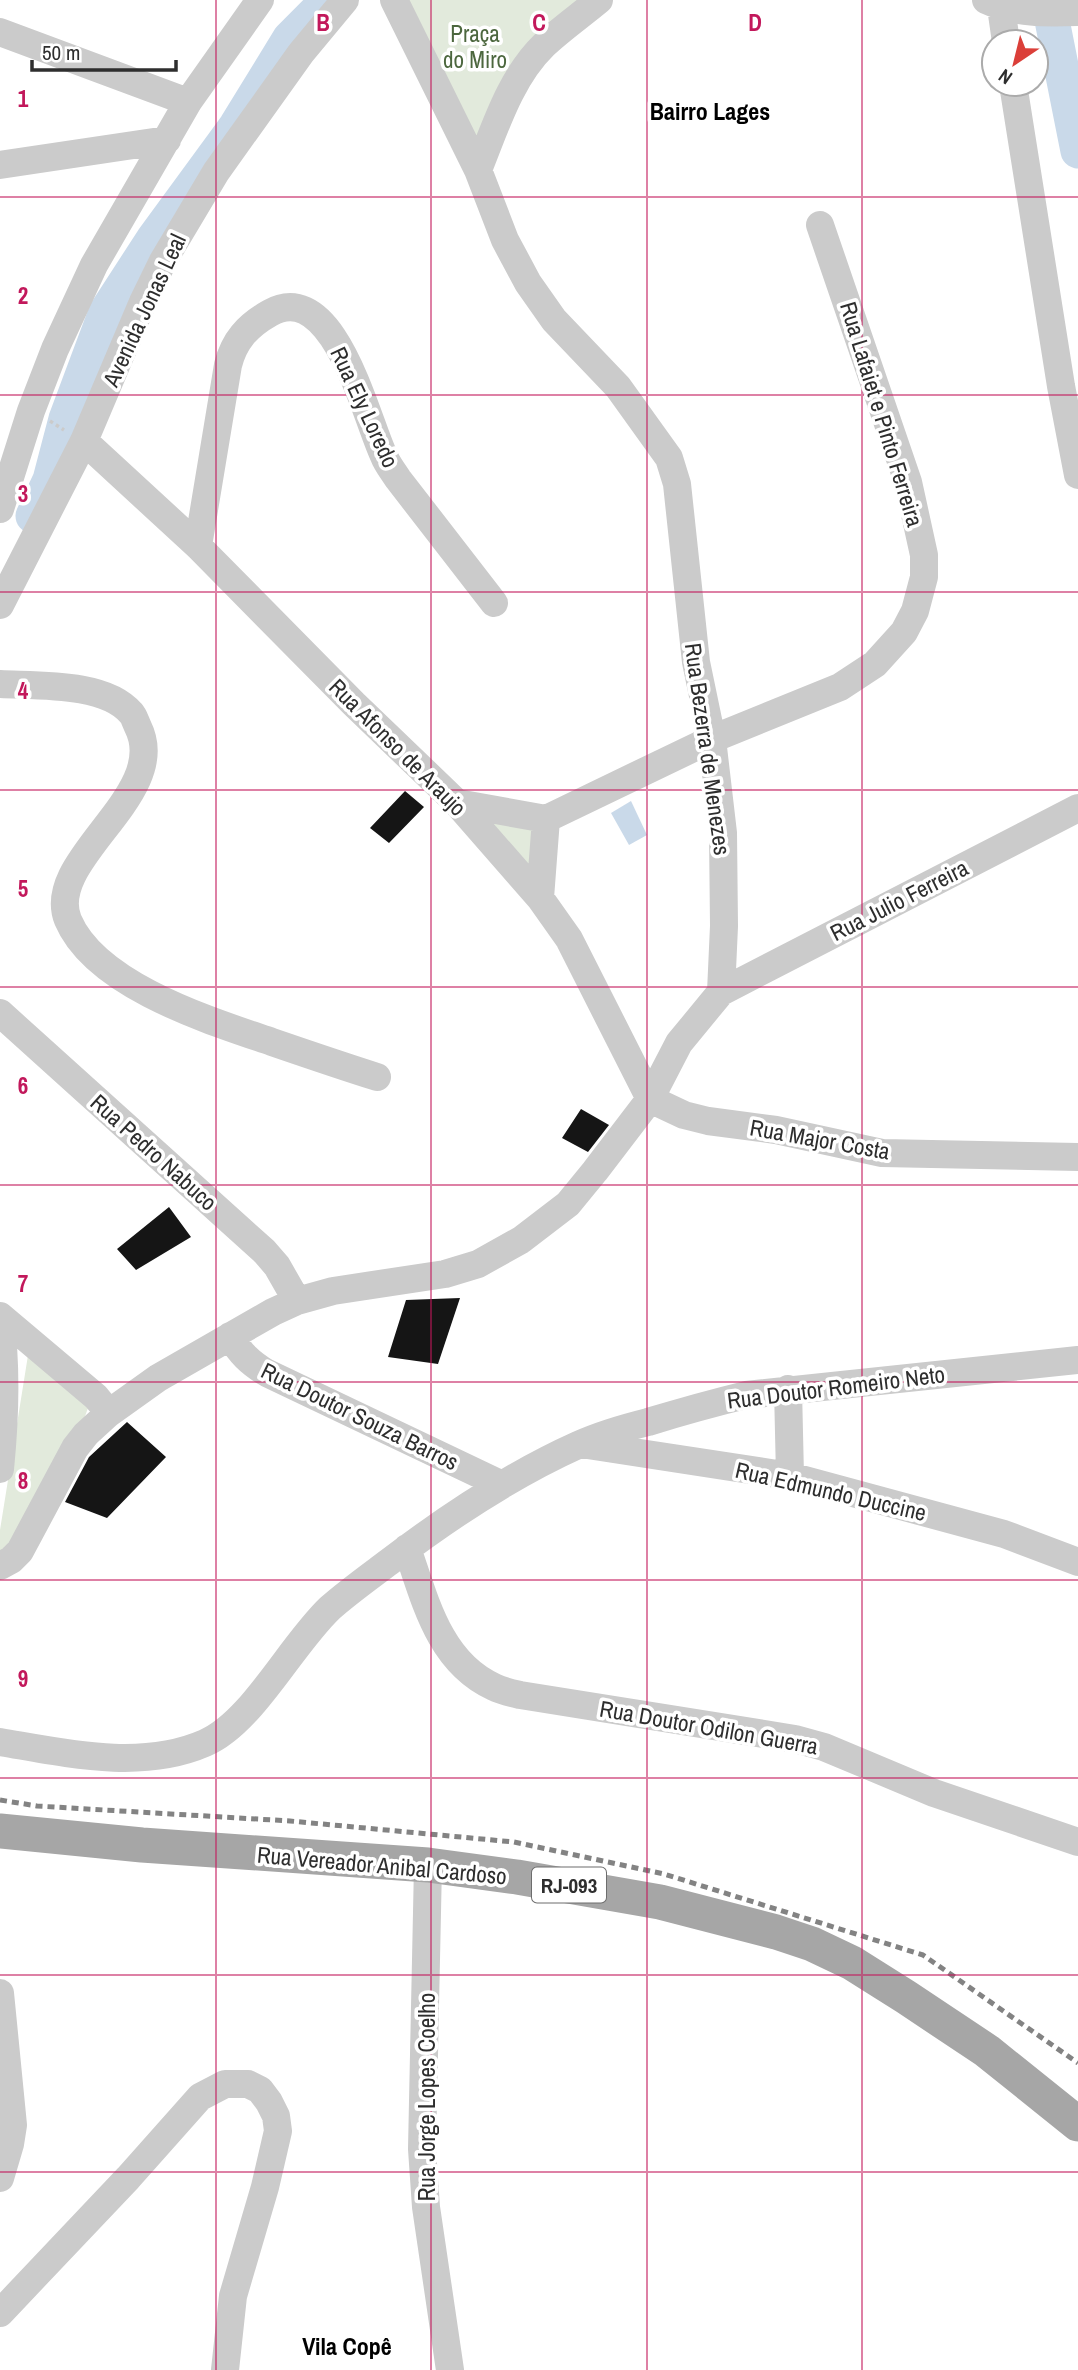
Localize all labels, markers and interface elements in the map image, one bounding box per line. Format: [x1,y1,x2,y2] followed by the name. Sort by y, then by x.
[316,7,330,38] text: B
[532,7,546,38] text: C
[748,7,762,38] text: D
[443,18,507,75] park label: Praça do Miro
[32,28,175,72] scale bar
[980,28,1050,98] north arrow
[42,38,80,67] text: 50 m
[993,63,1017,91] text: N
[18,83,29,114] text: 1
[650,95,770,127] district label: Bairro Lages
[95,229,193,392] street label: Avenida Jonas Leal
[18,280,28,311] text: 2
[833,298,931,531] street label: Rua Lafaiet e Pinto Ferreira
[323,342,407,472] street label: Rua Ely Loredo
[18,478,28,509] text: 3
[678,641,738,857] street label: Rua Bezerra de Menezes
[323,672,473,822] street label: Rua Afonso de Araujo
[18,675,29,706] text: 4
[825,852,974,948] street label: Rua Julio Ferreira
[18,873,28,904] text: 5
[18,1070,28,1101] text: 6
[84,1087,224,1217] street label: Rua Pedro Nabuco
[748,1111,893,1167] street label: Rua Major Costa
[18,1268,28,1299] text: 7
[256,1355,464,1477] street label: Rua Doutor Souza Barros
[725,1358,947,1416] street label: Rua Doutor Romeiro Neto
[733,1454,929,1528] street label: Rua Edmundo Duccine
[18,1465,28,1496] text: 8
[18,1663,28,1694] text: 9
[597,1693,821,1762] street label: Rua Doutor Odilon Guerra
[256,1839,508,1891] street label: Rua Vereador Anibal Cardoso
[532,1868,606,1902] road number: RJ-093
[411,1993,442,2201] street label: Rua Jorge Lopes Coelho
[302,2330,392,2362] district label: Vila Copê

